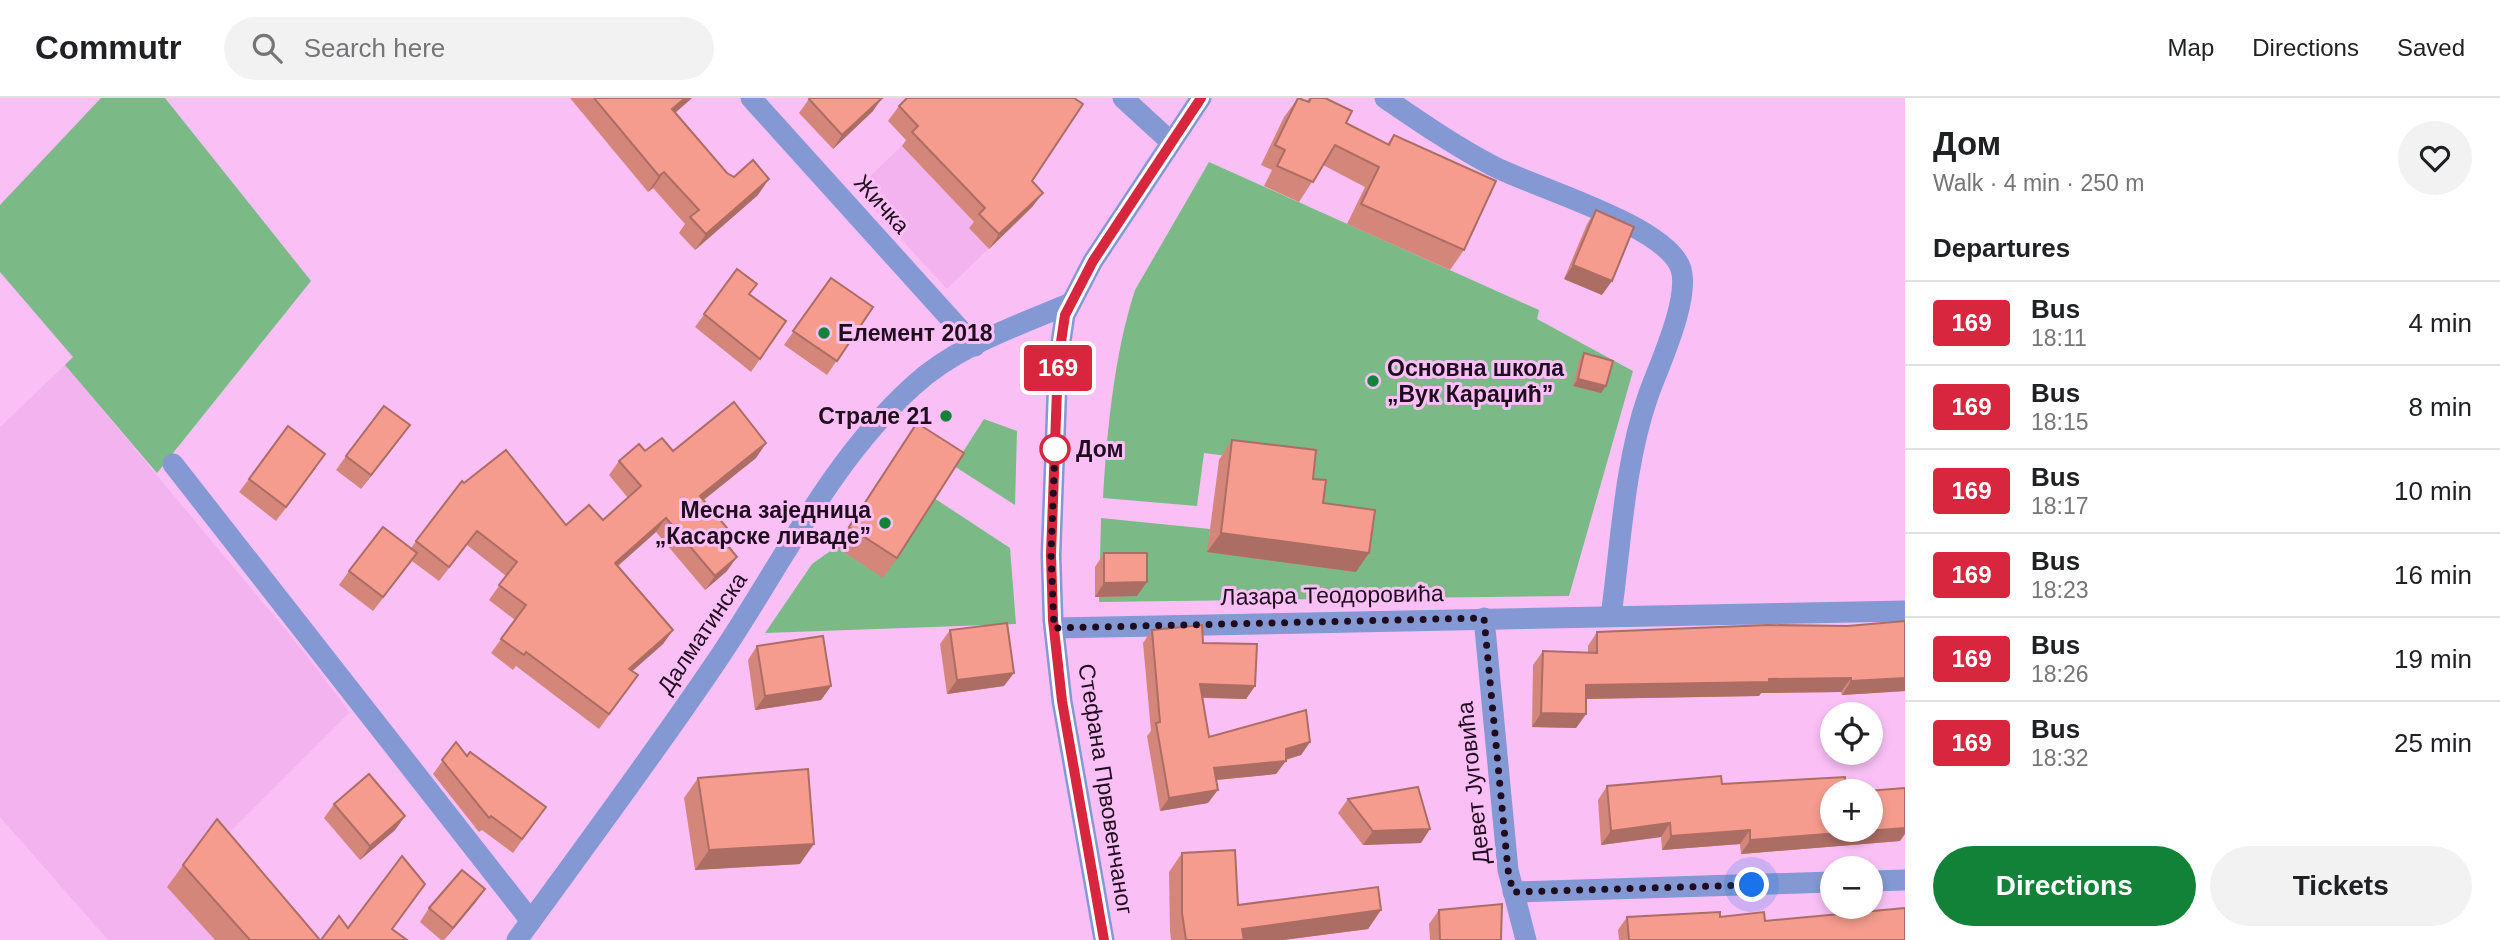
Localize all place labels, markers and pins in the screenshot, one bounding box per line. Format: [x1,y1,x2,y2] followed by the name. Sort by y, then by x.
[838,320,993,346] place label: Елемент 2018
[816,325,832,341] marker: Елемент 2018
[1387,355,1564,407] place label: Основна школа „Вук Караџић”
[1365,373,1381,389] marker: Основна школа „Вук Караџић”
[818,403,932,429] place label: Страле 21
[938,408,954,424] marker: Страле 21
[1040,434,1070,464] marker: Дом
[1076,436,1123,462] place label: Дом
[655,497,871,549] place label: Месна заједница „Касарске ливаде”
[877,515,893,531] marker: Месна заједница „Касарске ливаде”

